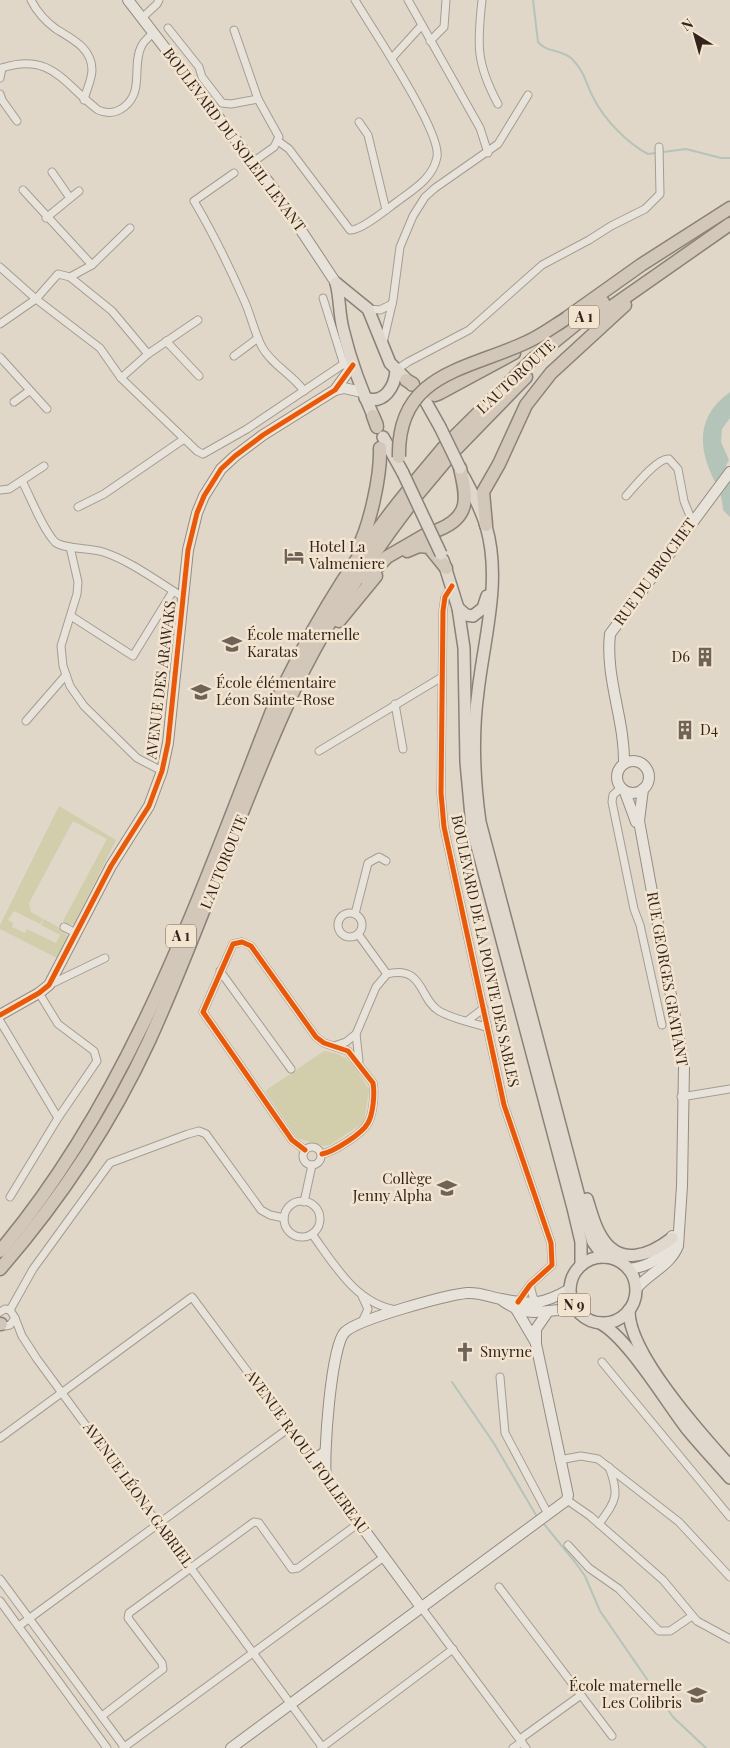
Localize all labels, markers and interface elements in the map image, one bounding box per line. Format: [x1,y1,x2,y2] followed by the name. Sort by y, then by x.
[670,10,720,60] north arrow
[677,14,697,35] text: N
[159,43,311,235] street label: BOULEVARD DU SOLEIL LEVANT
[569,306,599,328] road number: A 1
[472,335,559,418] street label: L'AUTOROUTE
[609,514,700,629] street label: RUE DU BROCHET
[308,536,385,573] place label: Hotel La Valmeniere
[283,545,305,567] hotel icon: Hotel La Valmeniere
[140,599,180,761] street label: AVENUE DES ARAWAKS
[247,624,360,661] place label: École maternelle Karatas
[221,633,243,655] school or university icon: École maternelle Karatas
[671,646,690,666] place label: D6
[694,646,716,668] building icon: D6
[216,672,336,709] place label: École élémentaire Léon Sainte-Rose
[190,681,212,703] school or university icon: École élémentaire Léon Sainte-Rose
[674,719,696,741] building icon: D4
[700,719,718,739] place label: D4
[195,811,251,912] street label: L'AUTOROUTE
[447,813,525,1089] street label: BOULEVARD DE LA POINTE DES SABLES
[643,890,693,1068] street label: RUE GEORGES GRATIANT
[166,924,196,948] road number: A 1
[352,1168,433,1205] place label: Collège Jenny Alpha
[436,1177,458,1199] school or university icon: Collège Jenny Alpha
[558,1294,590,1316] road number: N 9
[454,1341,476,1363] church icon: Smyrne
[480,1341,532,1361] place label: Smyrne
[241,1364,374,1538] street label: AVENUE RAOUL FOLLEREAU
[79,1417,199,1571] street label: AVENUE LÉONA GABRIEL
[569,1675,682,1712] place label: École maternelle Les Colibris
[686,1684,708,1706] school or university icon: École maternelle Les Colibris

